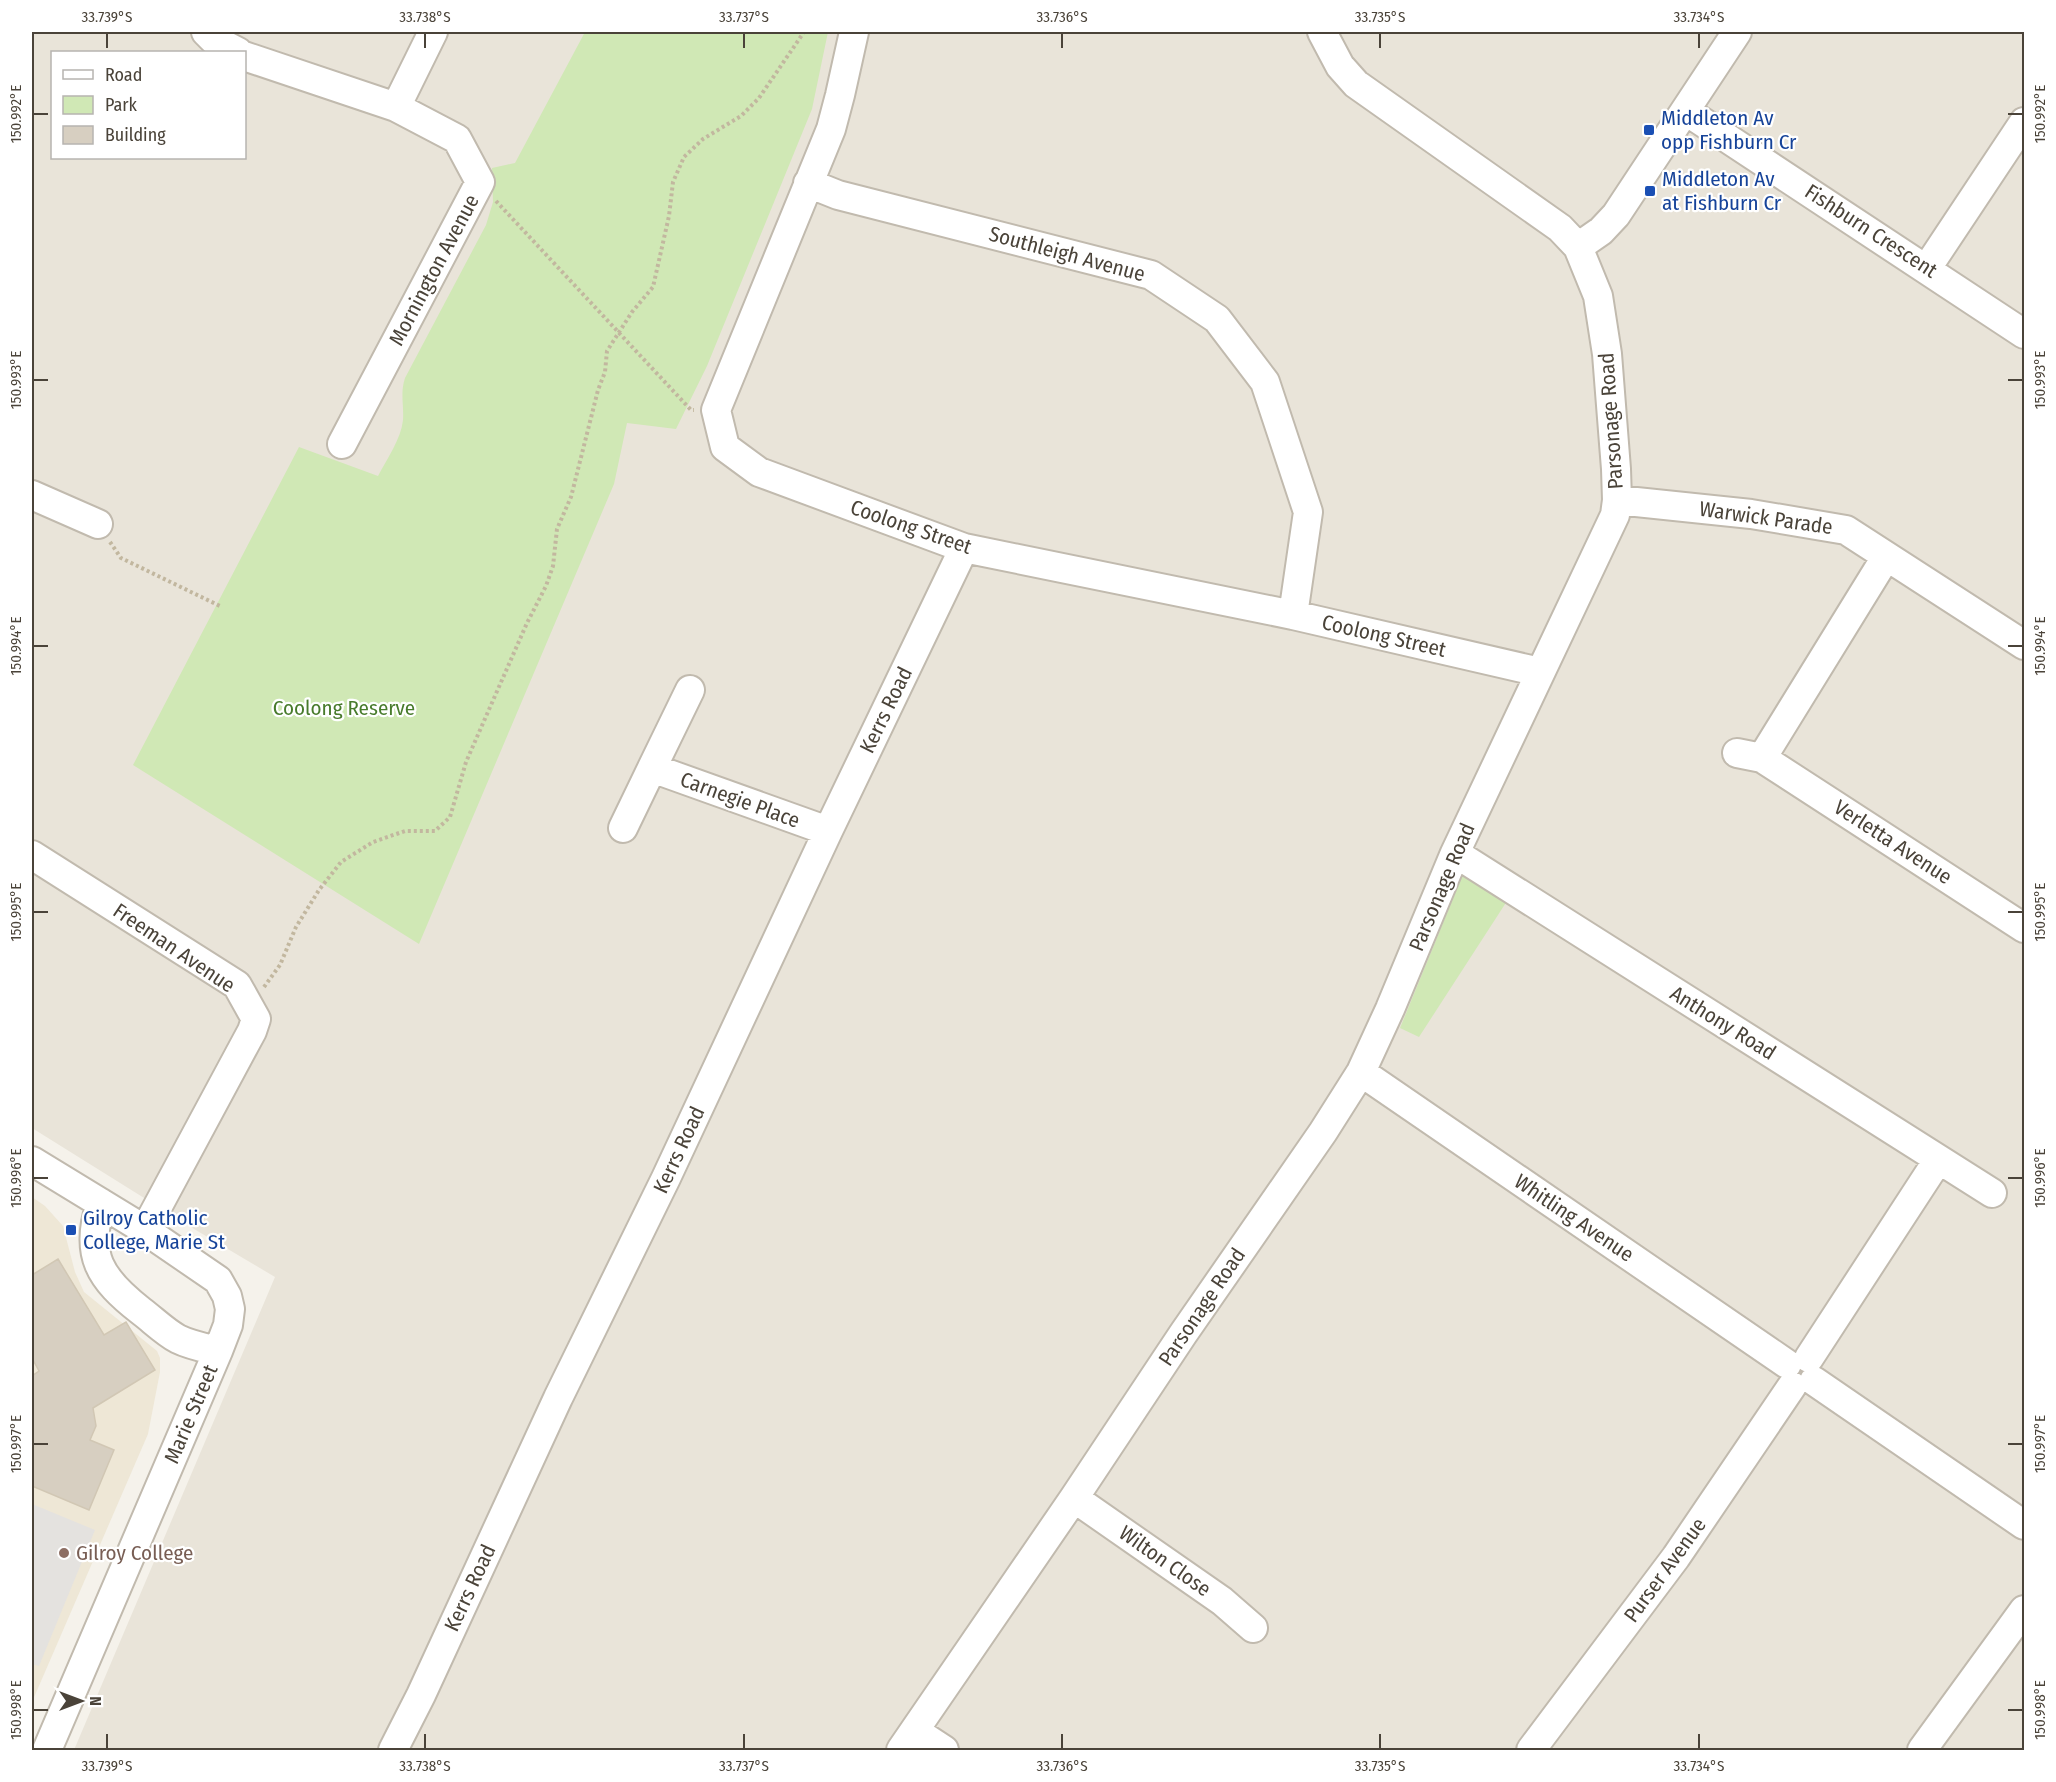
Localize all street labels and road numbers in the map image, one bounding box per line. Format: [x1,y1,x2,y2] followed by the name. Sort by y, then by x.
[1800,179,1942,284] street label: Fishburn Crescent
[383,190,485,350] street label: Mornington Avenue
[986,221,1148,287] street label: Southleigh Avenue
[1593,352,1629,490] street label: Parsonage Road
[847,494,975,560] street label: Coolong Street
[1698,496,1834,540] street label: Warwick Parade
[1320,609,1449,663] street label: Coolong Street
[854,663,918,757] street label: Kerrs Road
[677,766,803,834] street label: Carnegie Place
[1829,794,1957,890] street label: Verletta Avenue
[1403,819,1481,955] street label: Parsonage Road
[108,898,240,998] street label: Freeman Avenue
[1665,980,1781,1066] street label: Anthony Road
[648,1102,710,1198] street label: Kerrs Road
[1509,1168,1639,1268] street label: Whitling Avenue
[1153,1243,1251,1371] street label: Parsonage Road
[159,1361,223,1467] street label: Marie Street
[1618,1513,1712,1627] street label: Purser Avenue
[1114,1520,1216,1602] street label: Wilton Close
[439,1540,501,1636] street label: Kerrs Road

